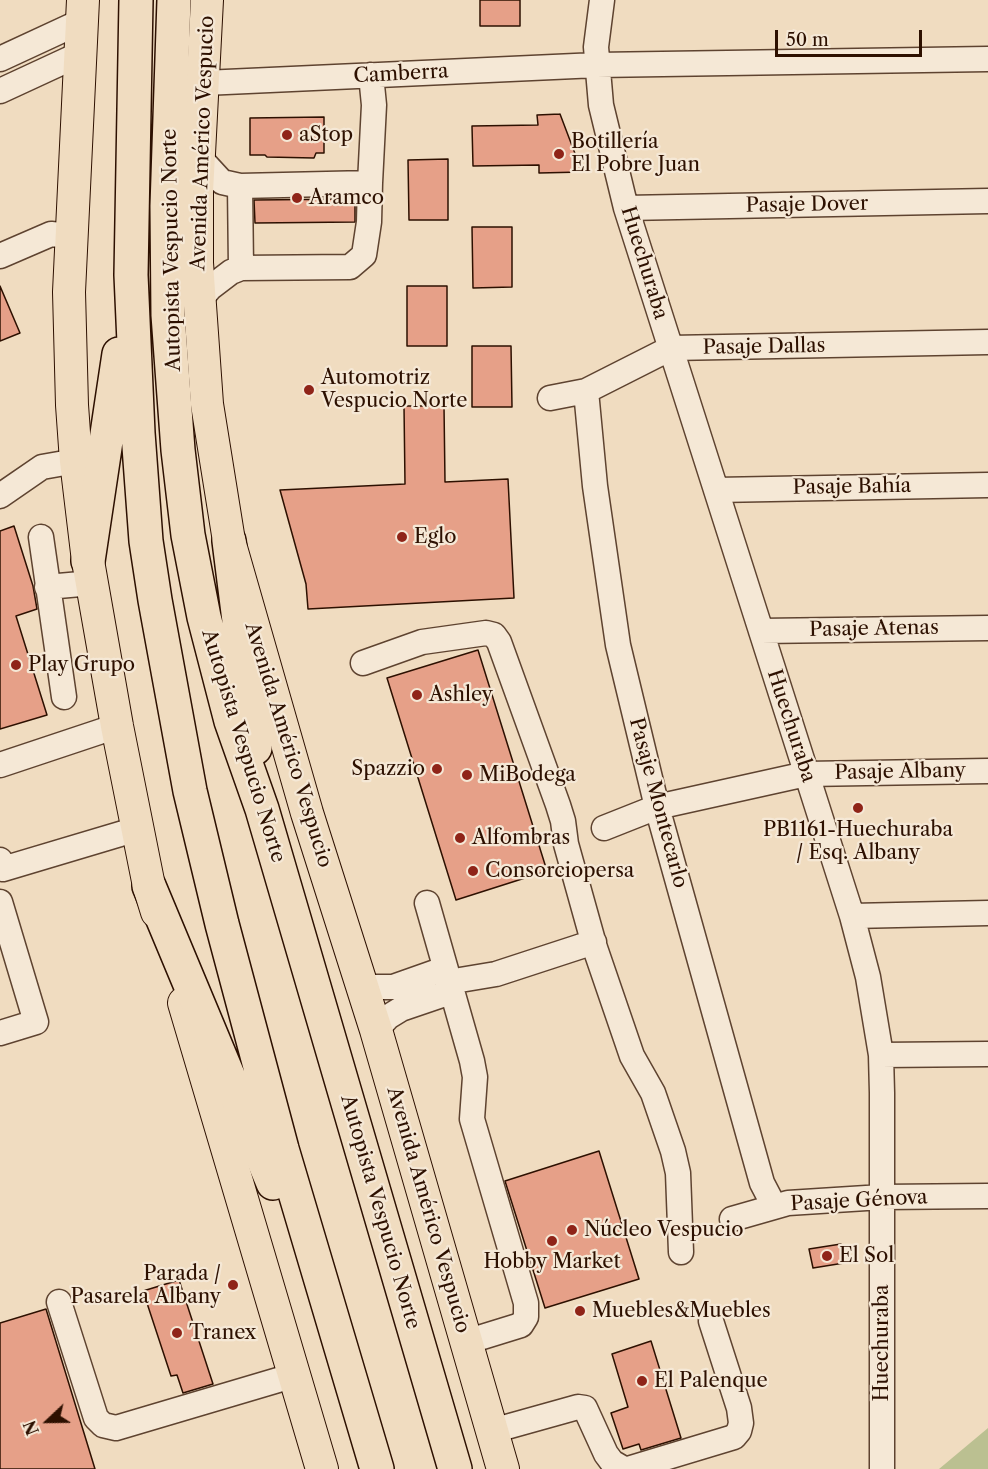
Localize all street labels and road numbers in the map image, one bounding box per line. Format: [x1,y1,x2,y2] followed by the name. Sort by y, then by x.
[187,15,219,271] street label: Avenida Américo Vespucio
[353,60,449,88] street label: Camberra
[158,129,186,371] street label: Autopista Vespucio Norte
[745,192,869,218] street label: Pasaje Dover
[615,203,673,323] street label: Huechuraba
[702,334,826,360] street label: Pasaje Dallas
[792,474,912,500] street label: Pasaje Bahía
[809,616,939,642] street label: Pasaje Atenas
[239,620,337,870] street label: Avenida Américo Vespucio
[196,627,290,865] street label: Autopista Vespucio Norte
[761,667,821,785] street label: Huechuraba
[624,715,692,891] street label: Pasaje Montecarlo
[834,759,966,785] street label: Pasaje Albany
[381,1084,475,1336] street label: Avenida Américo Vespucio
[335,1092,425,1332] street label: Autopista Vespucio Norte
[790,1185,928,1217] street label: Pasaje Génova
[870,1284,894,1402] street label: Huechuraba

